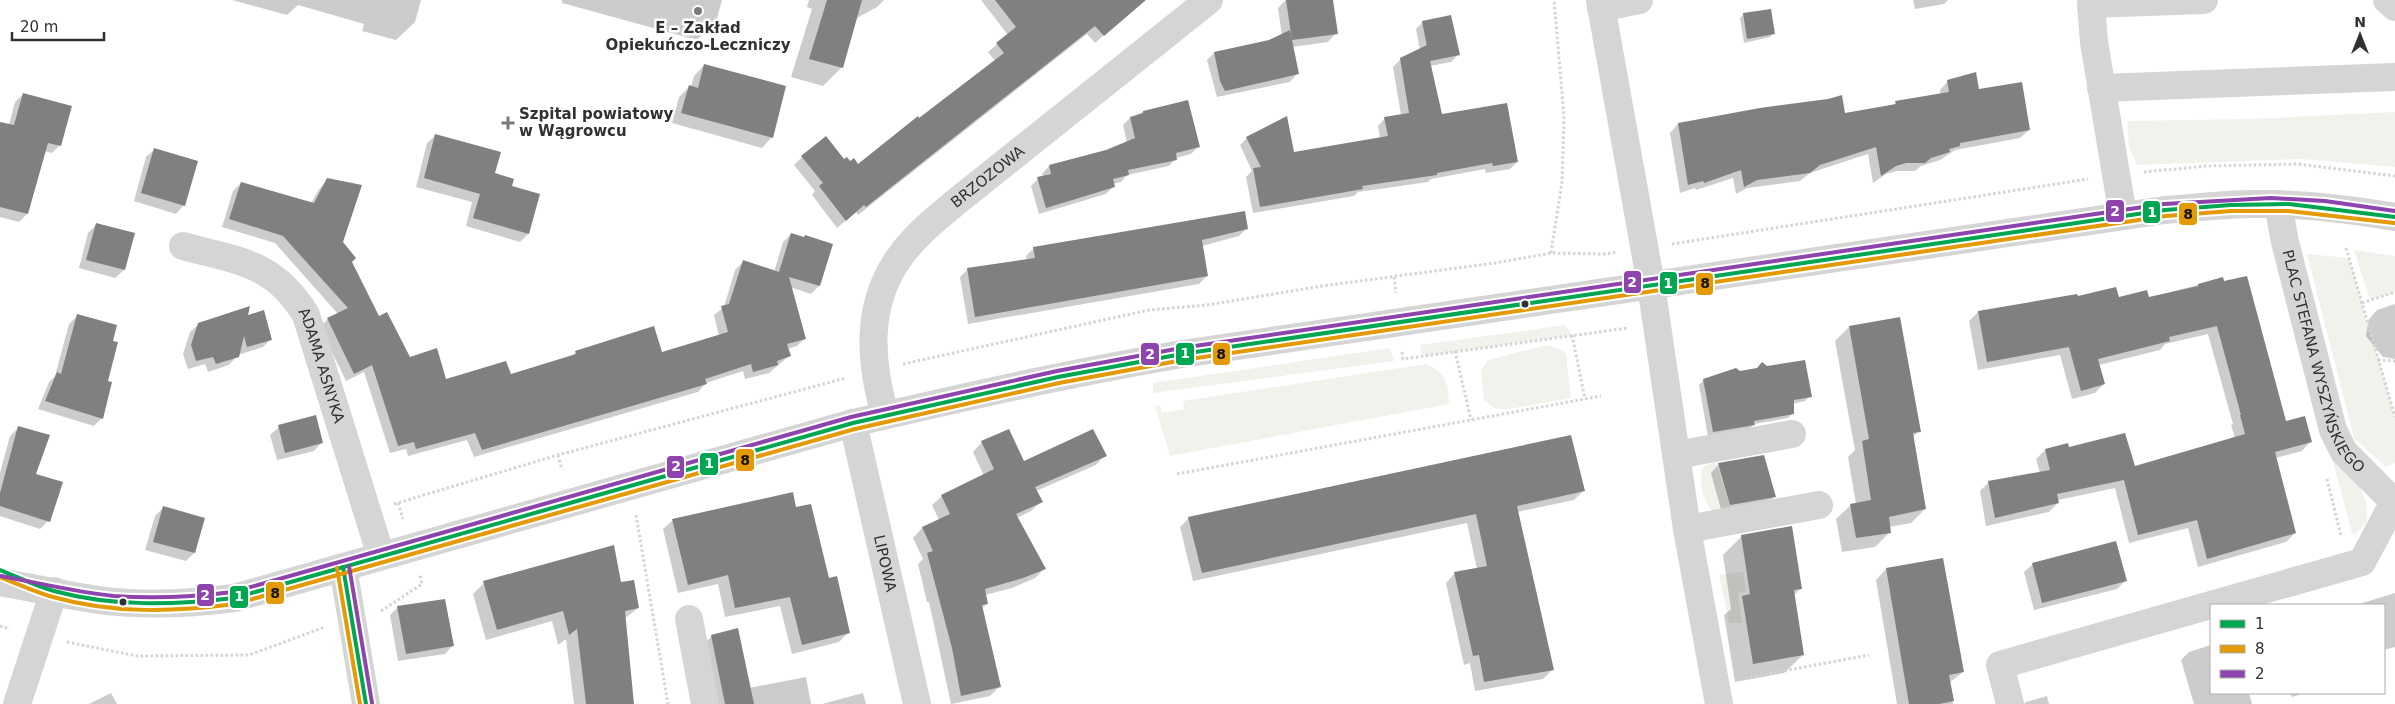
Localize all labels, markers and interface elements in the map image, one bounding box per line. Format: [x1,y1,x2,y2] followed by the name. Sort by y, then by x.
[692,5,704,17] marker: E – Zakład Opiekuńczo-Leczniczy
[12,10,105,42] scale bar
[2335,10,2385,60] north arrow
[2354,14,2366,30] text: N
[20,18,58,36] text: 20 m
[606,19,791,54] place label: E – Zakład Opiekuńczo-Leczniczy
[519,105,674,140] place label: Szpital powiatowy w Wągrowcu
[501,116,515,130] marker: Szpital powiatowy w Wągrowcu
[947,141,1029,212] street label: BRZOZOWA
[2105,199,2125,223] line badge: 2
[2142,200,2161,224] line badge: 1
[2178,202,2198,226] line badge: 8
[2110,203,2120,219] text: 2
[2147,204,2157,220] text: 1
[2183,206,2193,222] text: 8
[2278,248,2369,477] street label: PLAC STEFANA WYSZYŃSKIEGO
[1623,270,1642,294] line badge: 2
[1659,271,1678,295] line badge: 1
[1695,272,1714,296] line badge: 8
[1627,274,1637,290] text: 2
[1663,275,1673,291] text: 1
[1700,275,1710,291] text: 8
[1520,299,1530,309] unlabelled marker
[295,304,348,426] street label: ADAMA ASNYKA
[1140,342,1160,366] line badge: 2
[1175,342,1195,366] line badge: 1
[1212,342,1231,366] line badge: 8
[1180,345,1190,361] text: 1
[1145,346,1155,362] text: 2
[1216,346,1226,362] text: 8
[735,448,755,472] line badge: 8
[699,452,719,476] line badge: 1
[740,452,750,468] text: 8
[666,455,685,479] line badge: 2
[704,455,714,471] text: 1
[671,458,681,474] text: 2
[870,533,900,594] street label: LIPOWA
[265,581,285,605] line badge: 8
[196,583,215,607] line badge: 2
[229,585,249,609] line badge: 1
[270,585,280,601] text: 8
[200,587,210,603] text: 2
[234,588,244,604] text: 1
[118,597,128,607] unlabelled marker
[2210,604,2385,694] legend
[2255,615,2265,633] text: 1
[2255,640,2265,658] text: 8
[2255,665,2265,683] text: 2

